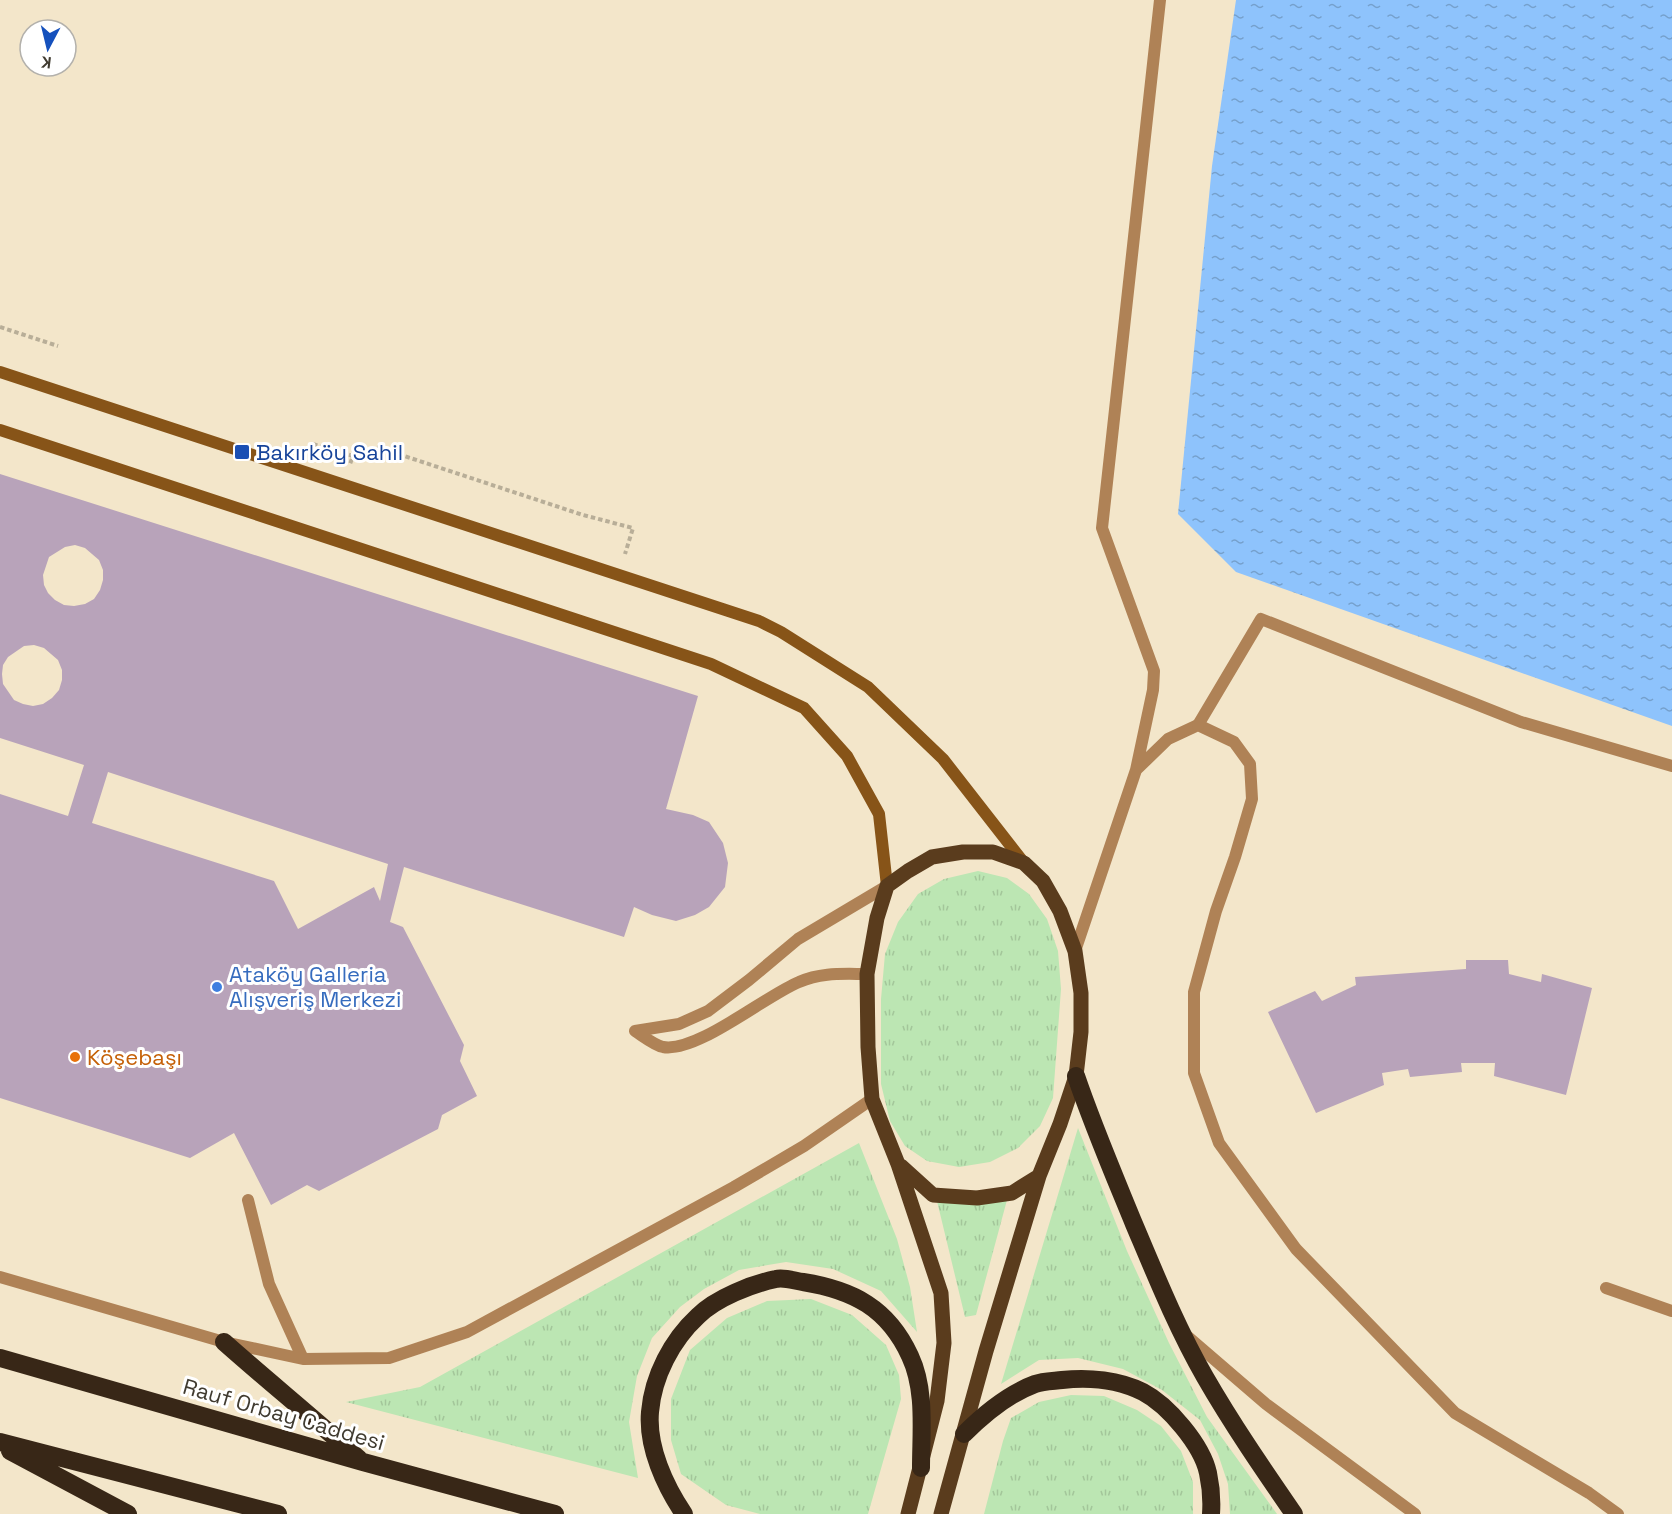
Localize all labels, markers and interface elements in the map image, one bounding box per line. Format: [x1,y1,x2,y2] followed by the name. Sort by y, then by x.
[18,18,78,78] north arrow
[40,51,52,73] text: K
[256,438,403,466] place label: Bakırköy Sahil
[233,443,251,461] marker: Bakırköy Sahil
[229,960,401,1013] place label: Ataköy Galleria Alışveriş Merkezi
[210,980,224,994] marker: Ataköy Galleria Alışveriş Merkezi
[87,1043,182,1071] place label: Köşebaşı
[68,1050,82,1064] marker: Köşebaşı
[180,1372,388,1456] street label: Rauf Orbay Caddesi

